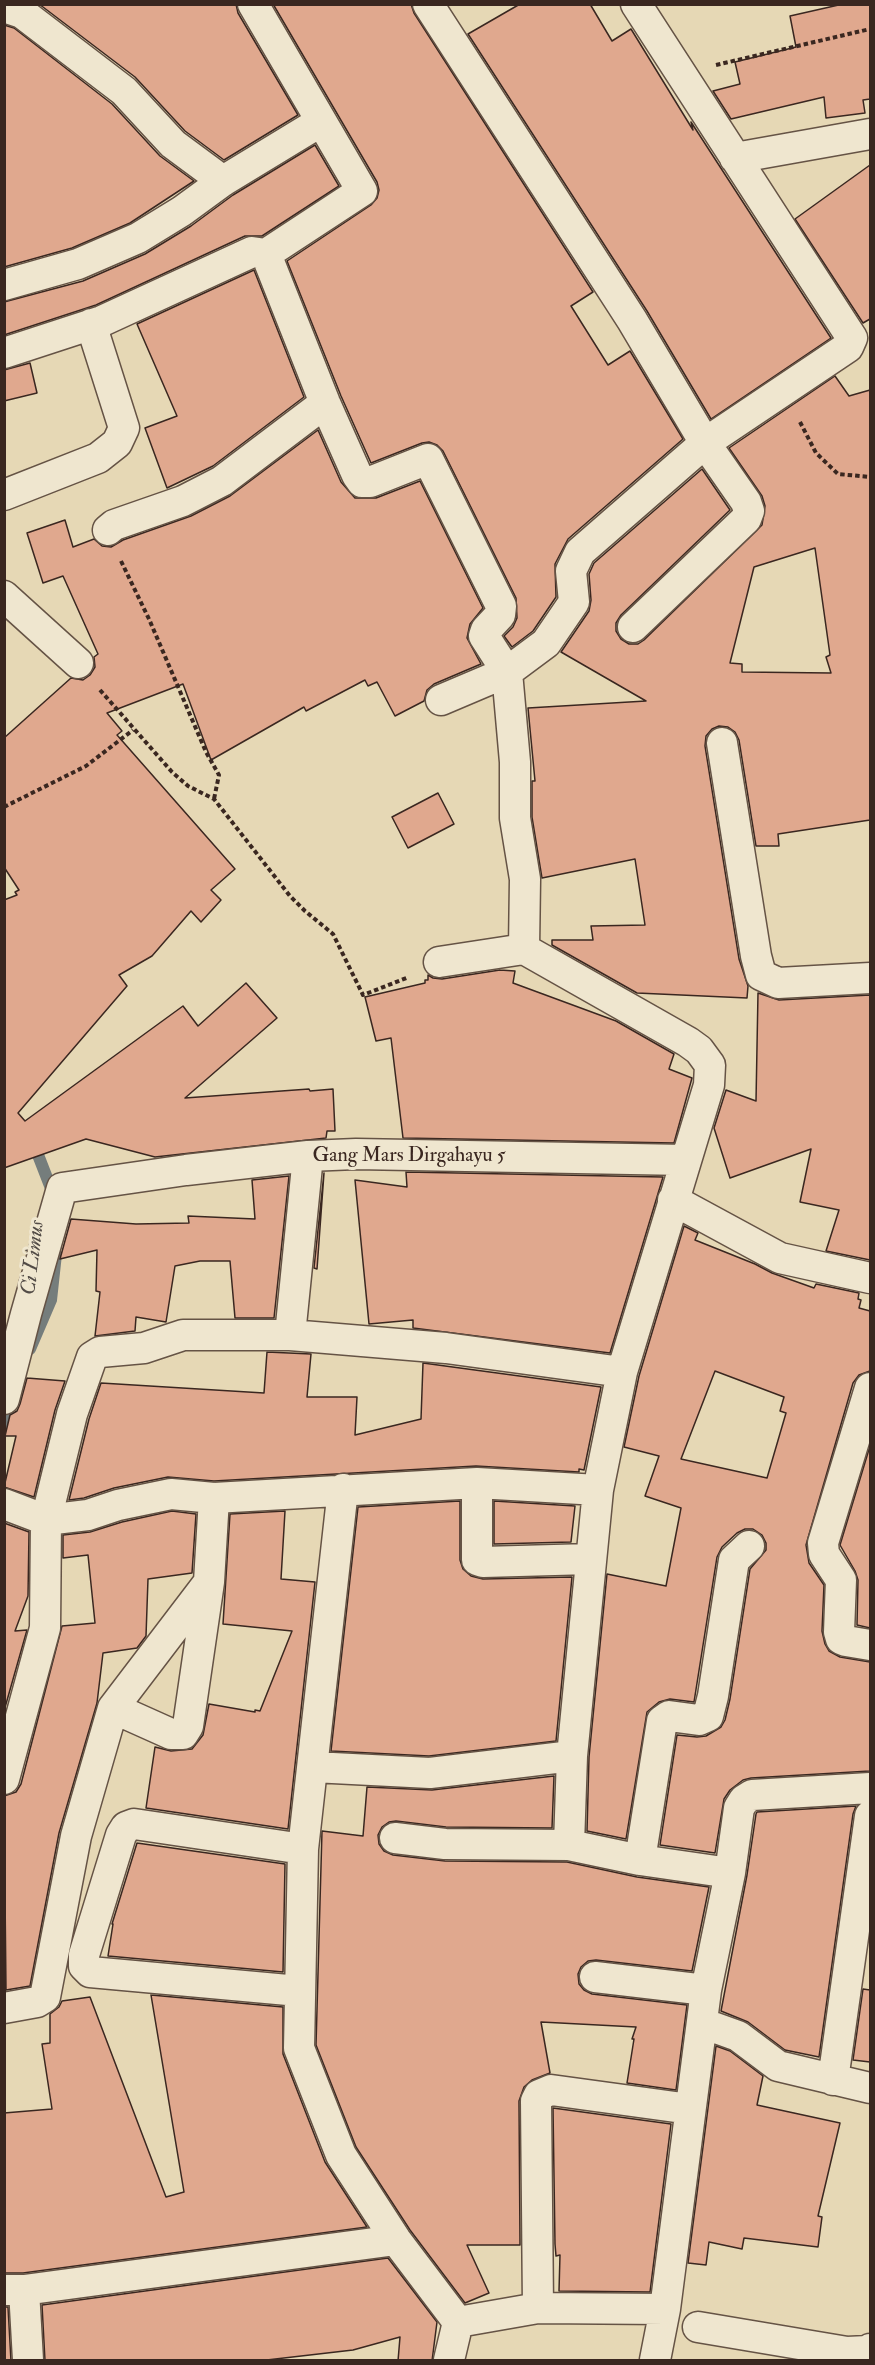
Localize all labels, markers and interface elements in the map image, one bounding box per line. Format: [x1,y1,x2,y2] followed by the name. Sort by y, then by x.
[312,1145,506,1169] street label: Gang Mars Dirgahayu 5
[17,1219,51,1297] water label: Ci Limus

